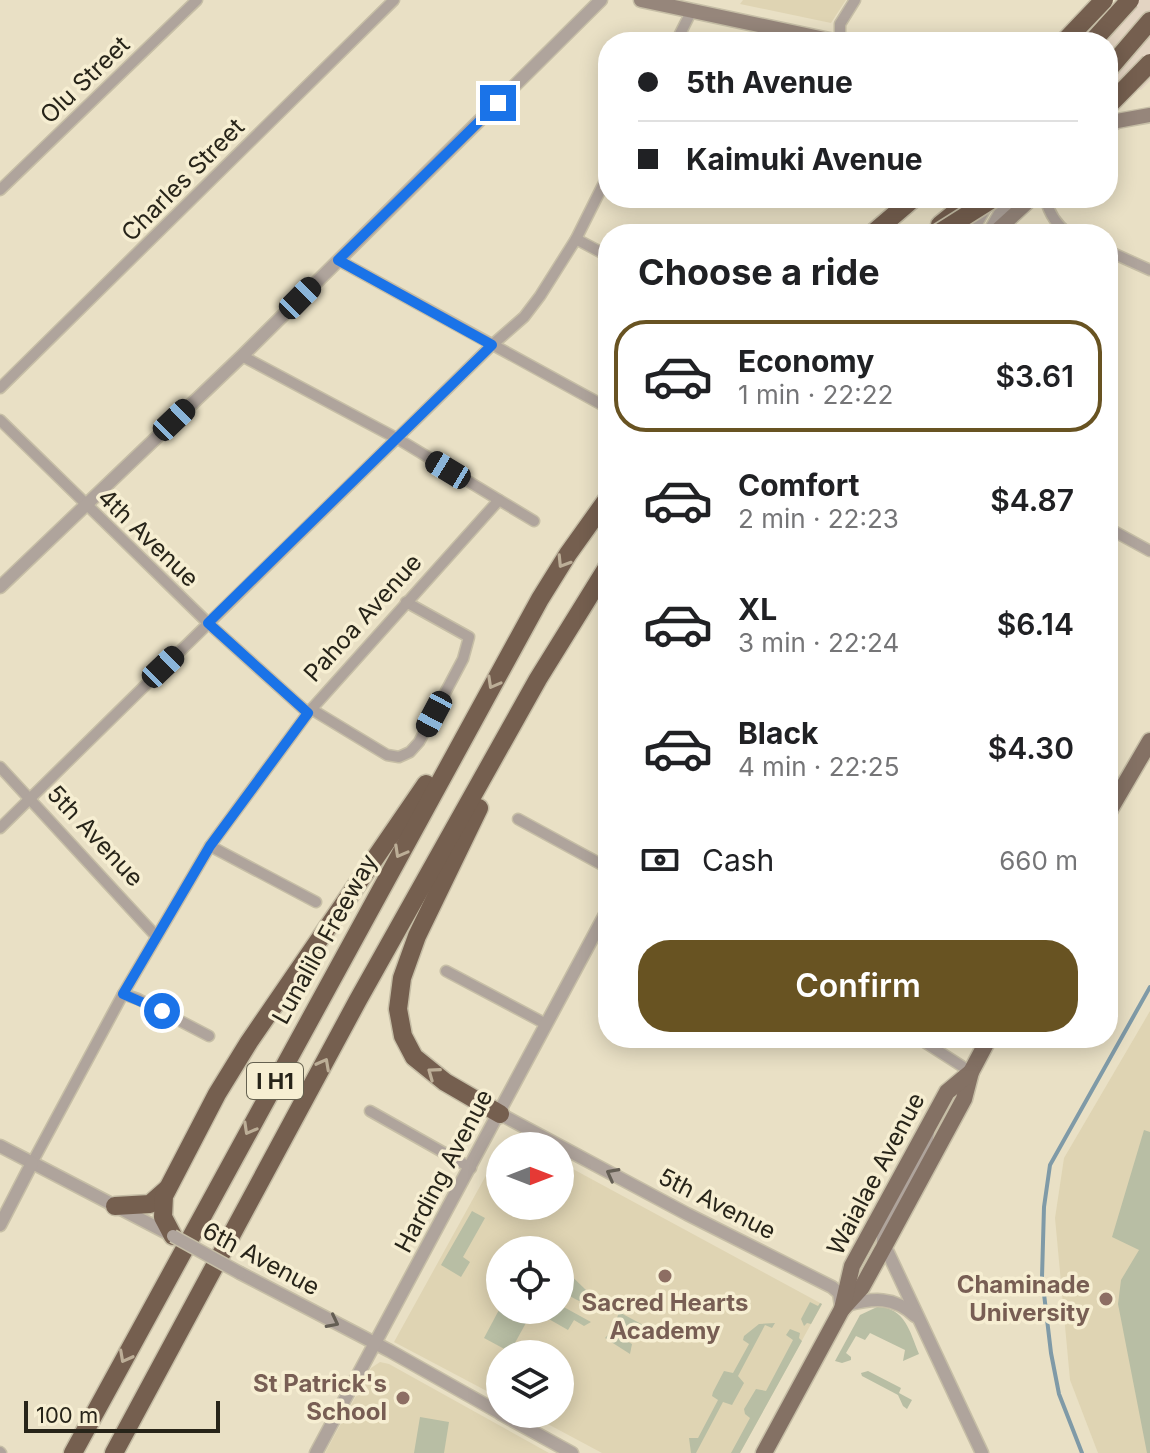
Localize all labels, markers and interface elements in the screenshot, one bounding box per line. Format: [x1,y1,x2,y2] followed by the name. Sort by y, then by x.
[34,30,135,129] street label: Olu Street
[686,64,853,100] text: 5th Avenue
[480,85,516,121] route end
[115,112,250,247] street label: Charles Street
[686,141,923,177] text: Kaimuki Avenue
[638,250,880,294] text: Choose a ride
[275,273,325,323] car
[642,340,714,412] icon: car
[738,343,874,379] text: Economy
[995,358,1074,394] text: $3.61
[738,379,893,410] text: 1 min · 22:22
[148,395,200,445] car
[421,447,475,493] car
[642,464,714,536] icon: car
[738,467,859,503] text: Comfort
[990,482,1074,518] text: $4.87
[92,483,205,593] street label: 4th Avenue
[738,503,899,534] text: 2 min · 22:23
[298,548,428,688] street label: Pahoa Avenue
[558,553,573,568] one-way arrow
[642,588,714,660] icon: car
[738,591,777,627] text: XL
[997,606,1074,642] text: $6.14
[738,627,899,658] text: 3 min · 22:24
[137,642,189,692] car
[487,674,503,689] one-way arrow
[412,687,456,741] car
[642,712,714,784] icon: car
[738,715,818,751] text: Black
[988,730,1074,766] text: $4.30
[738,751,900,782] text: 4 min · 22:25
[41,779,150,892] street label: 5th Avenue
[638,838,682,882] icon: cash
[702,842,774,878] text: Cash
[395,843,410,858] one-way arrow
[999,845,1078,876] text: 660 m
[266,849,383,1029] street label: Lunalilo Freeway
[638,940,1078,1032] button: Confirm
[144,993,180,1029] route start
[314,1057,329,1072] one-way arrow
[247,1063,303,1099] road number: I H1
[428,1068,442,1083] one-way arrow
[388,1084,499,1257] street label: Harding Avenue
[821,1088,931,1260] street label: Waialae Avenue
[243,1121,258,1135] one-way arrow
[486,1132,574,1220] north arrow
[486,1132,574,1428] map controls
[654,1162,781,1245] street label: 5th Avenue
[605,1168,620,1183] one-way arrow
[198,1216,325,1301] street label: 6th Avenue
[486,1236,574,1324] button: locate
[656,1267,674,1285] marker: Sacred Hearts Academy
[957,1270,1091,1327] place label: Chaminade University
[582,1288,748,1345] place label: Sacred Hearts Academy
[1097,1290,1115,1308] marker: Chaminade University
[324,1312,339,1327] one-way arrow
[486,1340,574,1428] button: layers
[119,1349,134,1364] one-way arrow
[253,1369,387,1426] place label: St Patrick's School
[394,1389,412,1407] marker: St Patrick's School
[24,1397,220,1433] scale bar
[36,1402,98,1428] text: 100 m

